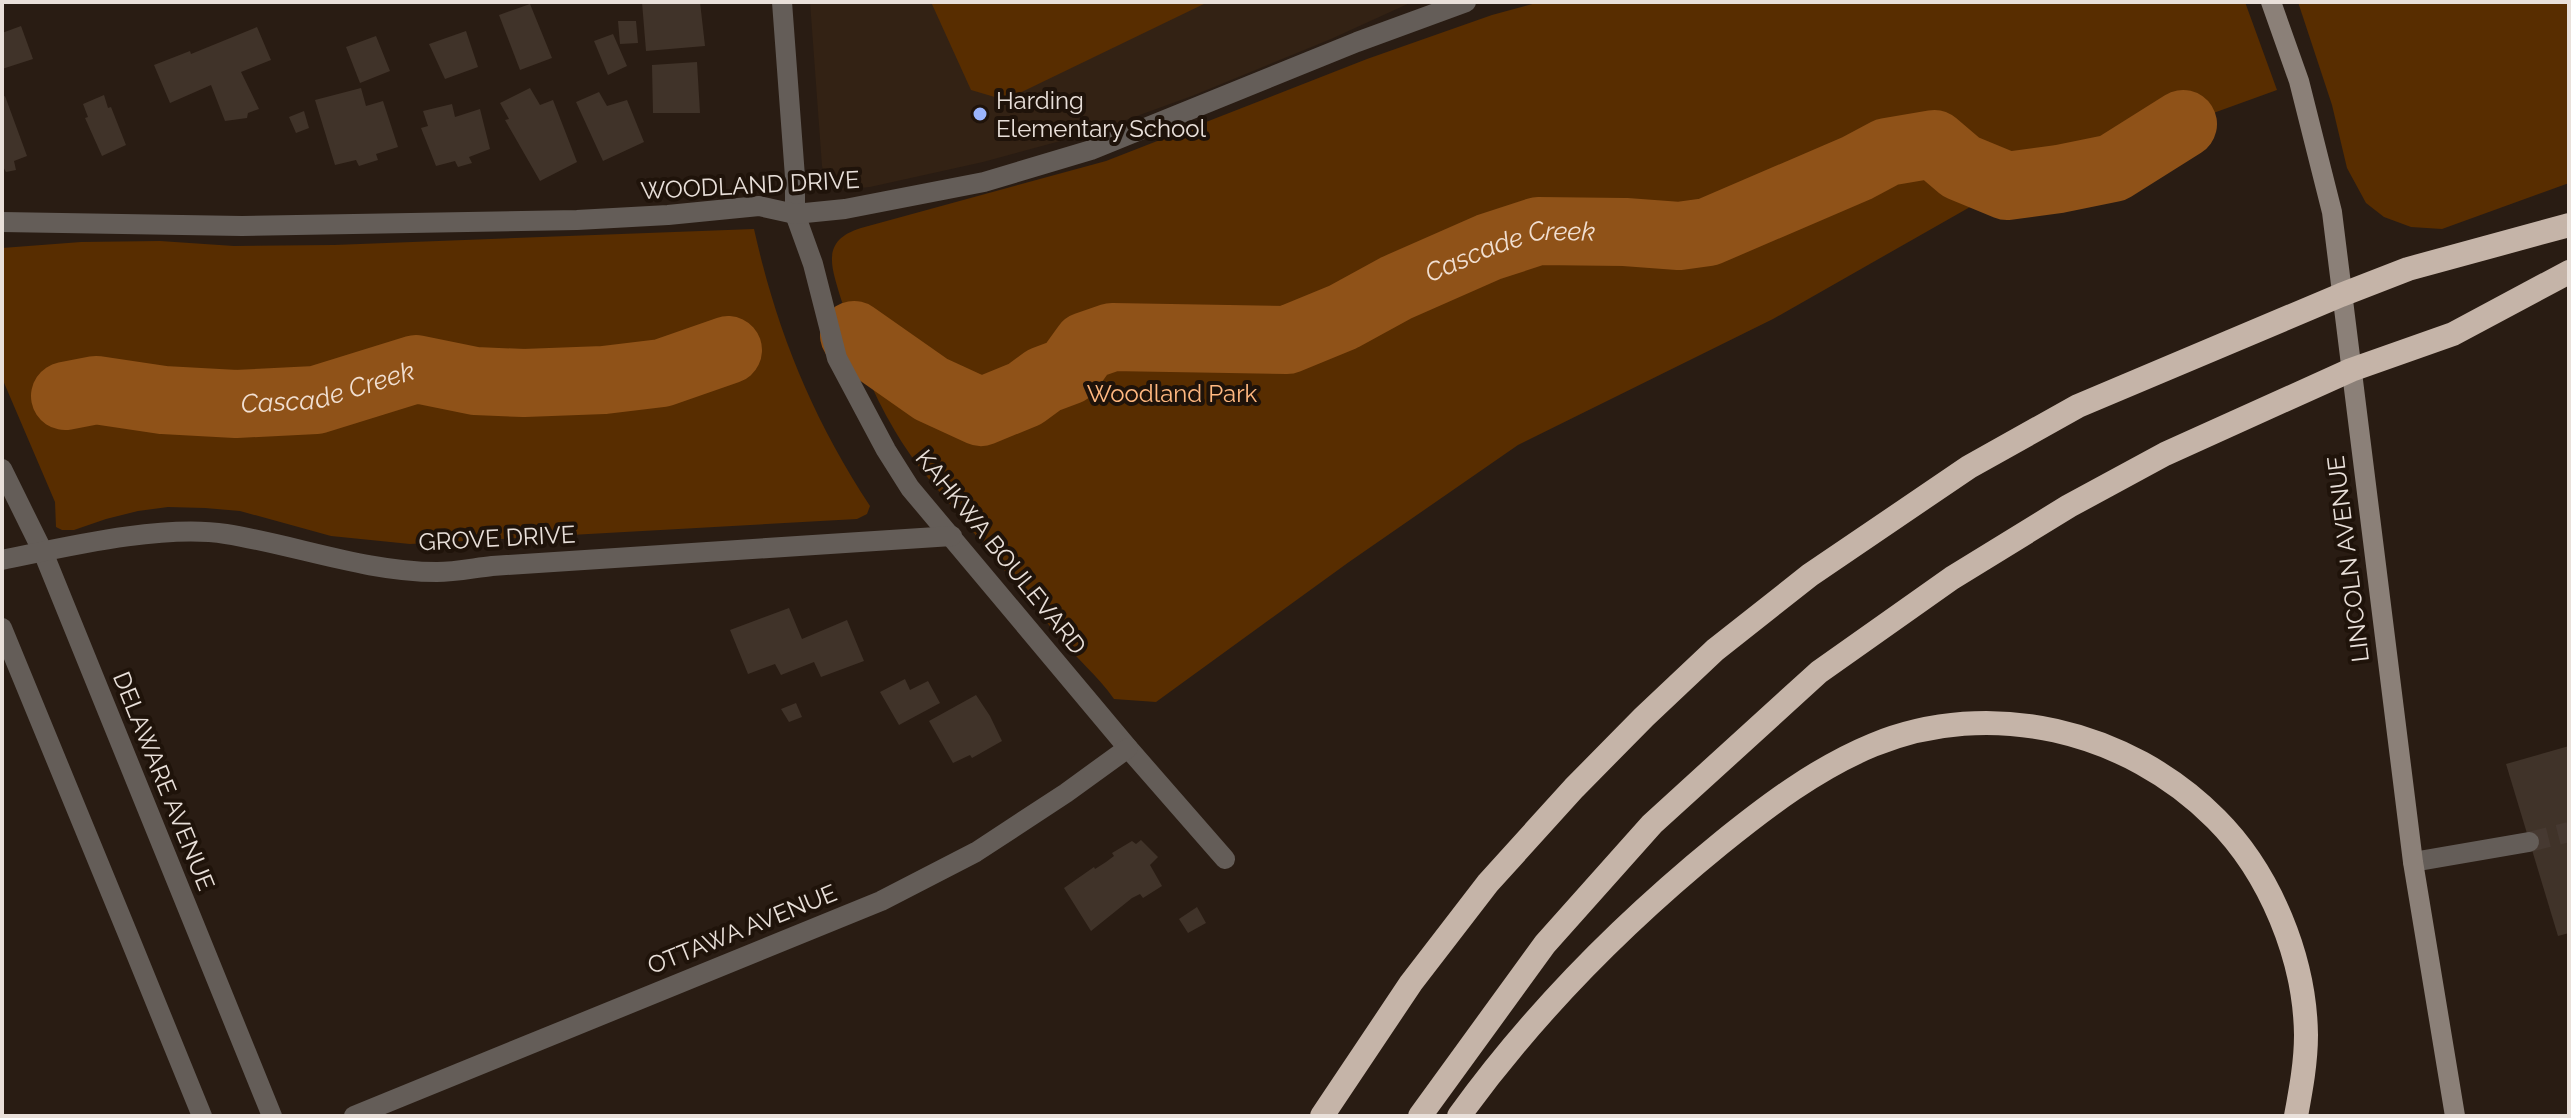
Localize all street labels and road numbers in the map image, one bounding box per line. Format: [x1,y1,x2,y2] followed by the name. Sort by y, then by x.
[640,165,860,205] street label: WOODLAND DRIVE
[910,444,1092,660] street label: KAHKWA BOULEVARD
[2321,454,2375,664] street label: LINCOLN AVENUE
[418,519,576,557] street label: GROVE DRIVE
[107,667,221,895] street label: DELAWARE AVENUE
[643,878,841,980] street label: OTTAWA AVENUE

